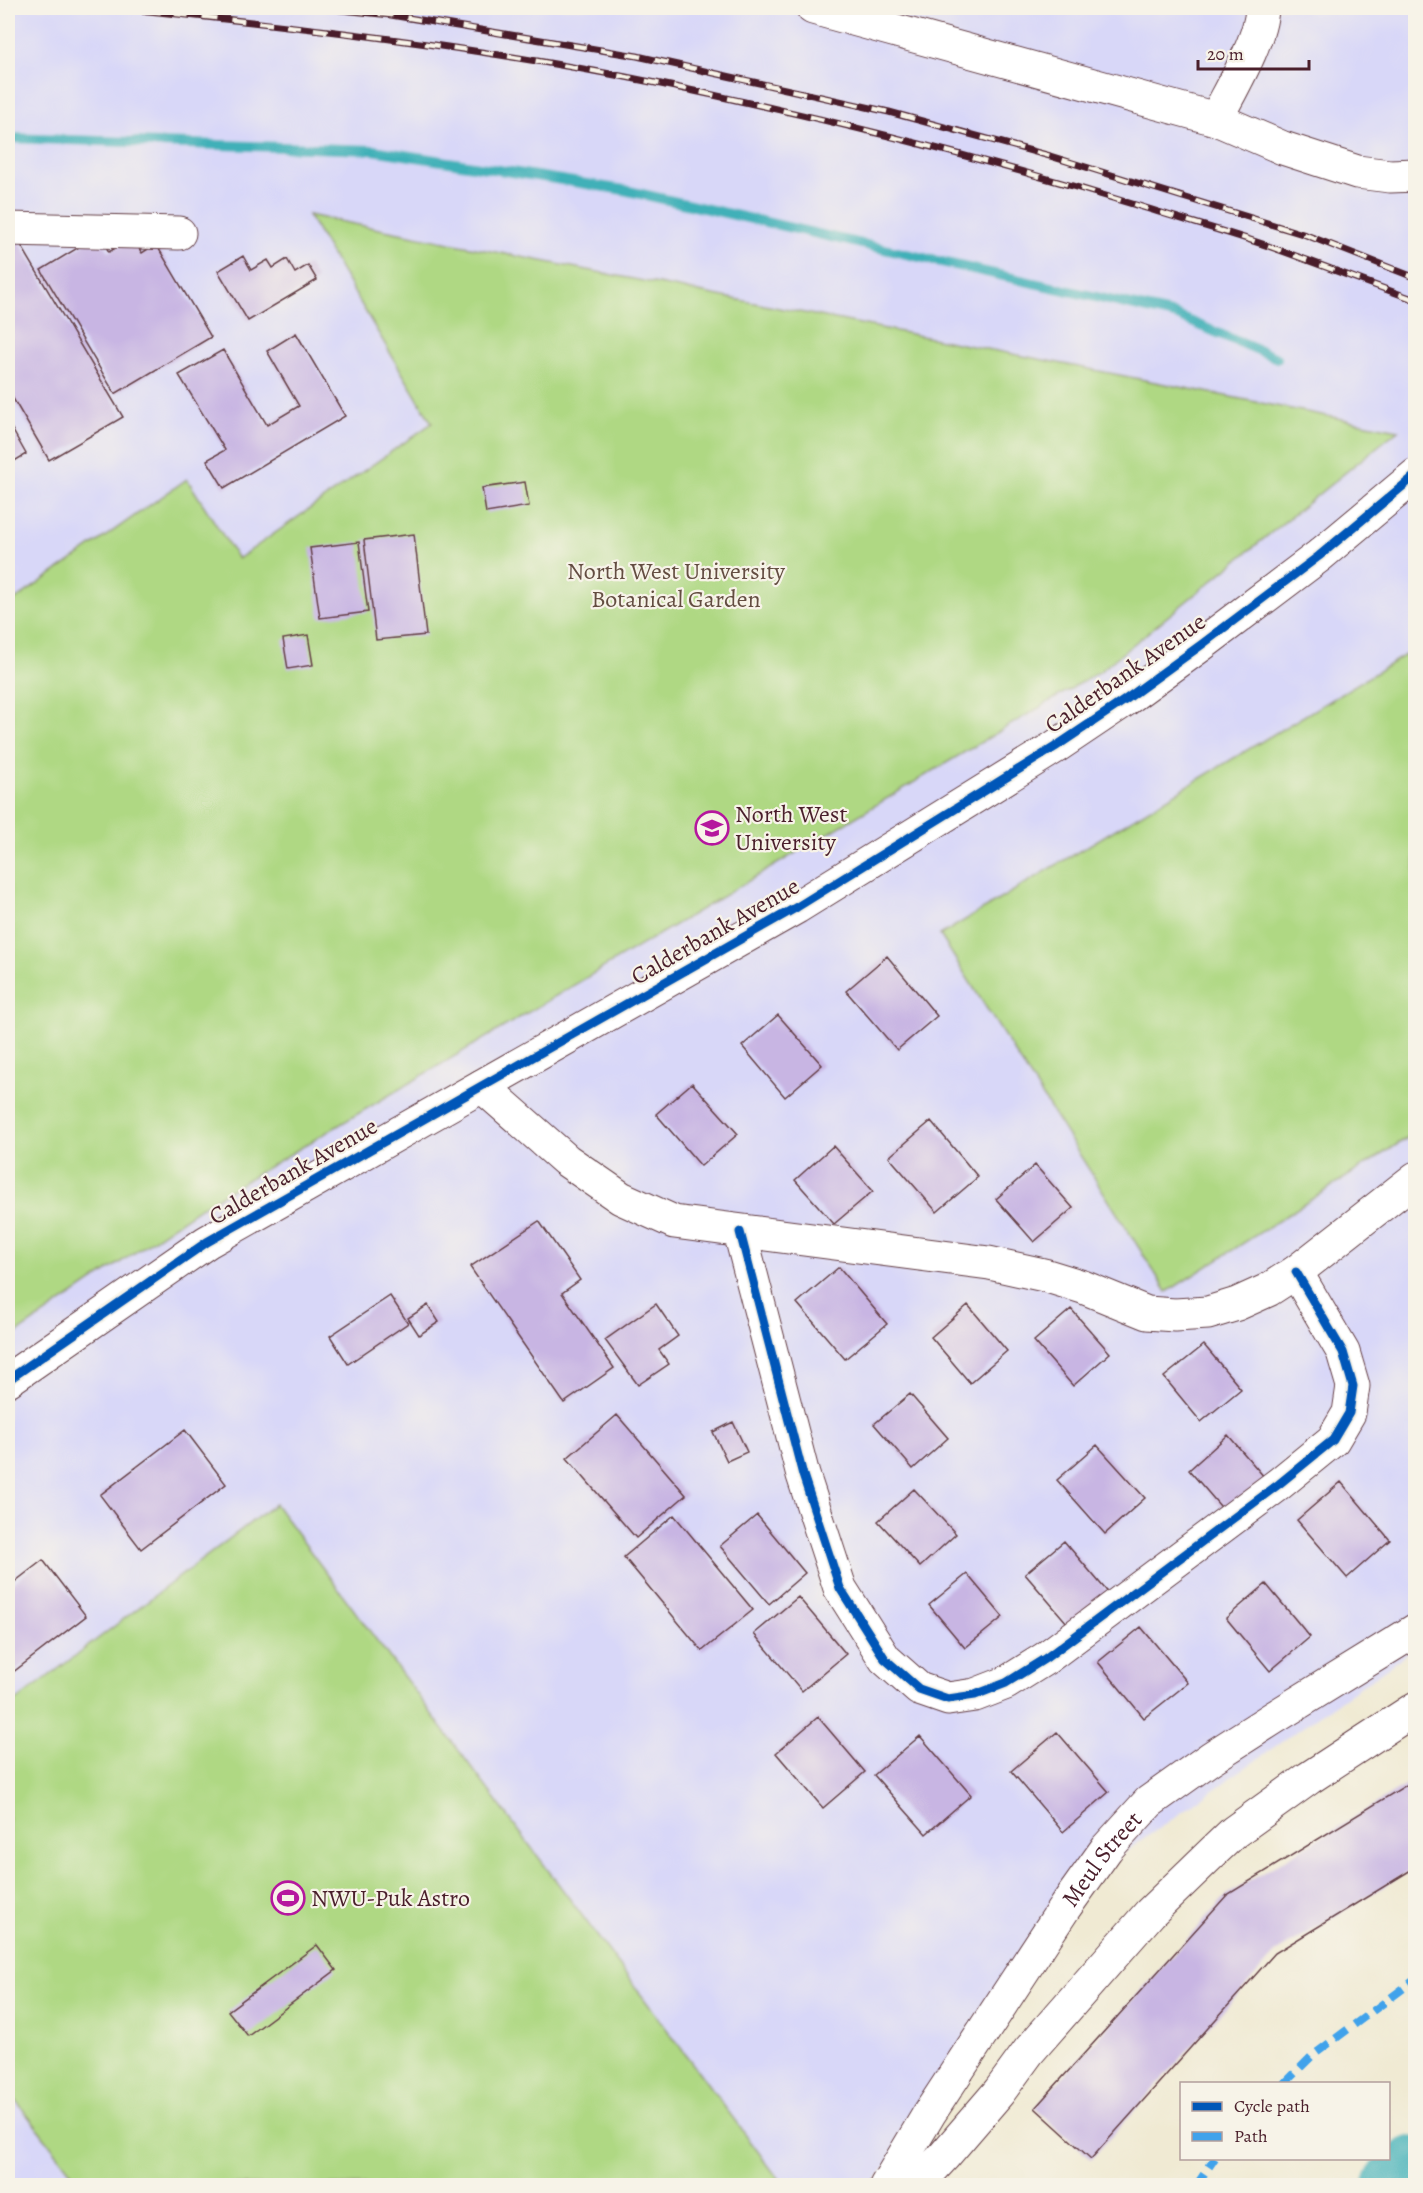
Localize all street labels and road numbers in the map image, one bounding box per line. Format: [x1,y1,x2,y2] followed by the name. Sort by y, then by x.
[1038,606,1212,740] street label: Calderbank Avenue
[625,870,805,992] street label: Calderbank Avenue
[203,1110,383,1232] street label: Calderbank Avenue
[1054,1804,1149,1913] street label: Meul Street

